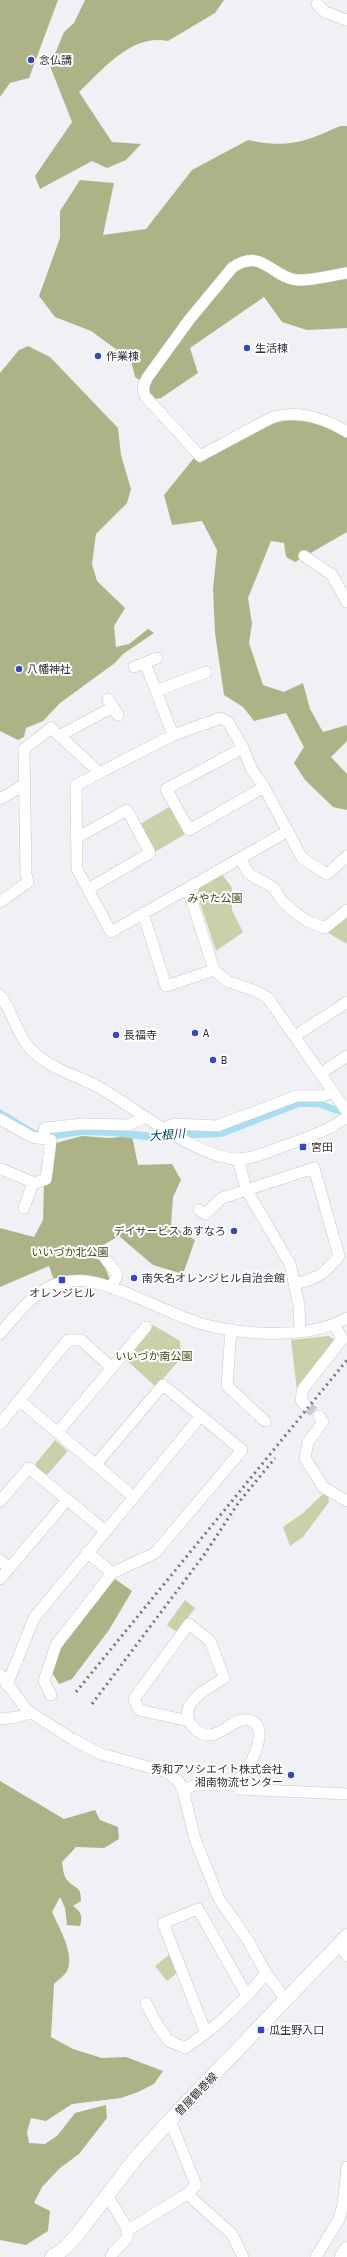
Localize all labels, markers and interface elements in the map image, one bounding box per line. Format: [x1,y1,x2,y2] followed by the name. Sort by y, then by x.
[39,53,72,67] place label: 念仏講
[26,55,36,65] marker: 念仏講
[255,341,288,355] place label: 生活棟
[242,343,252,353] marker: 生活棟
[106,349,139,363] place label: 作業棟
[93,351,103,361] marker: 作業棟
[27,662,71,676] place label: 八幡神社
[14,664,24,674] marker: 八幡神社
[188,891,243,905] park label: みやた公園
[202,1026,210,1040] place label: A
[124,1028,157,1042] place label: 長福寺
[190,1028,200,1038] marker: A
[111,1030,121,1040] marker: 長福寺
[221,1053,227,1067] place label: B
[208,1055,218,1065] marker: B
[148,1125,188,1145] water label: 大根川
[311,1140,333,1154] place label: 宮田
[298,1142,308,1152] marker: 宮田
[113,1224,226,1238] place label: デイサービス あすなろ
[229,1226,239,1236] marker: デイサービス あすなろ
[32,1245,109,1259] park label: いいづか北公園
[142,1271,285,1285] place label: 南矢名オレンジヒル自治会館
[129,1273,139,1283] marker: 南矢名オレンジヒル自治会館
[57,1275,67,1285] marker: オレンジヒル
[29,1286,95,1300] place label: オレンジヒル
[116,1349,193,1363] park label: いいづか南公園
[151,1762,283,1789] place label: 秀和アソシエイト株式会社 湘南物流センター
[286,1770,296,1780] marker: 秀和アソシエイト株式会社 湘南物流センター
[269,2023,324,2037] place label: 瓜生野入口
[256,2025,266,2035] marker: 瓜生野入口
[172,2069,220,2119] street label: 曽屋鶴巻線

